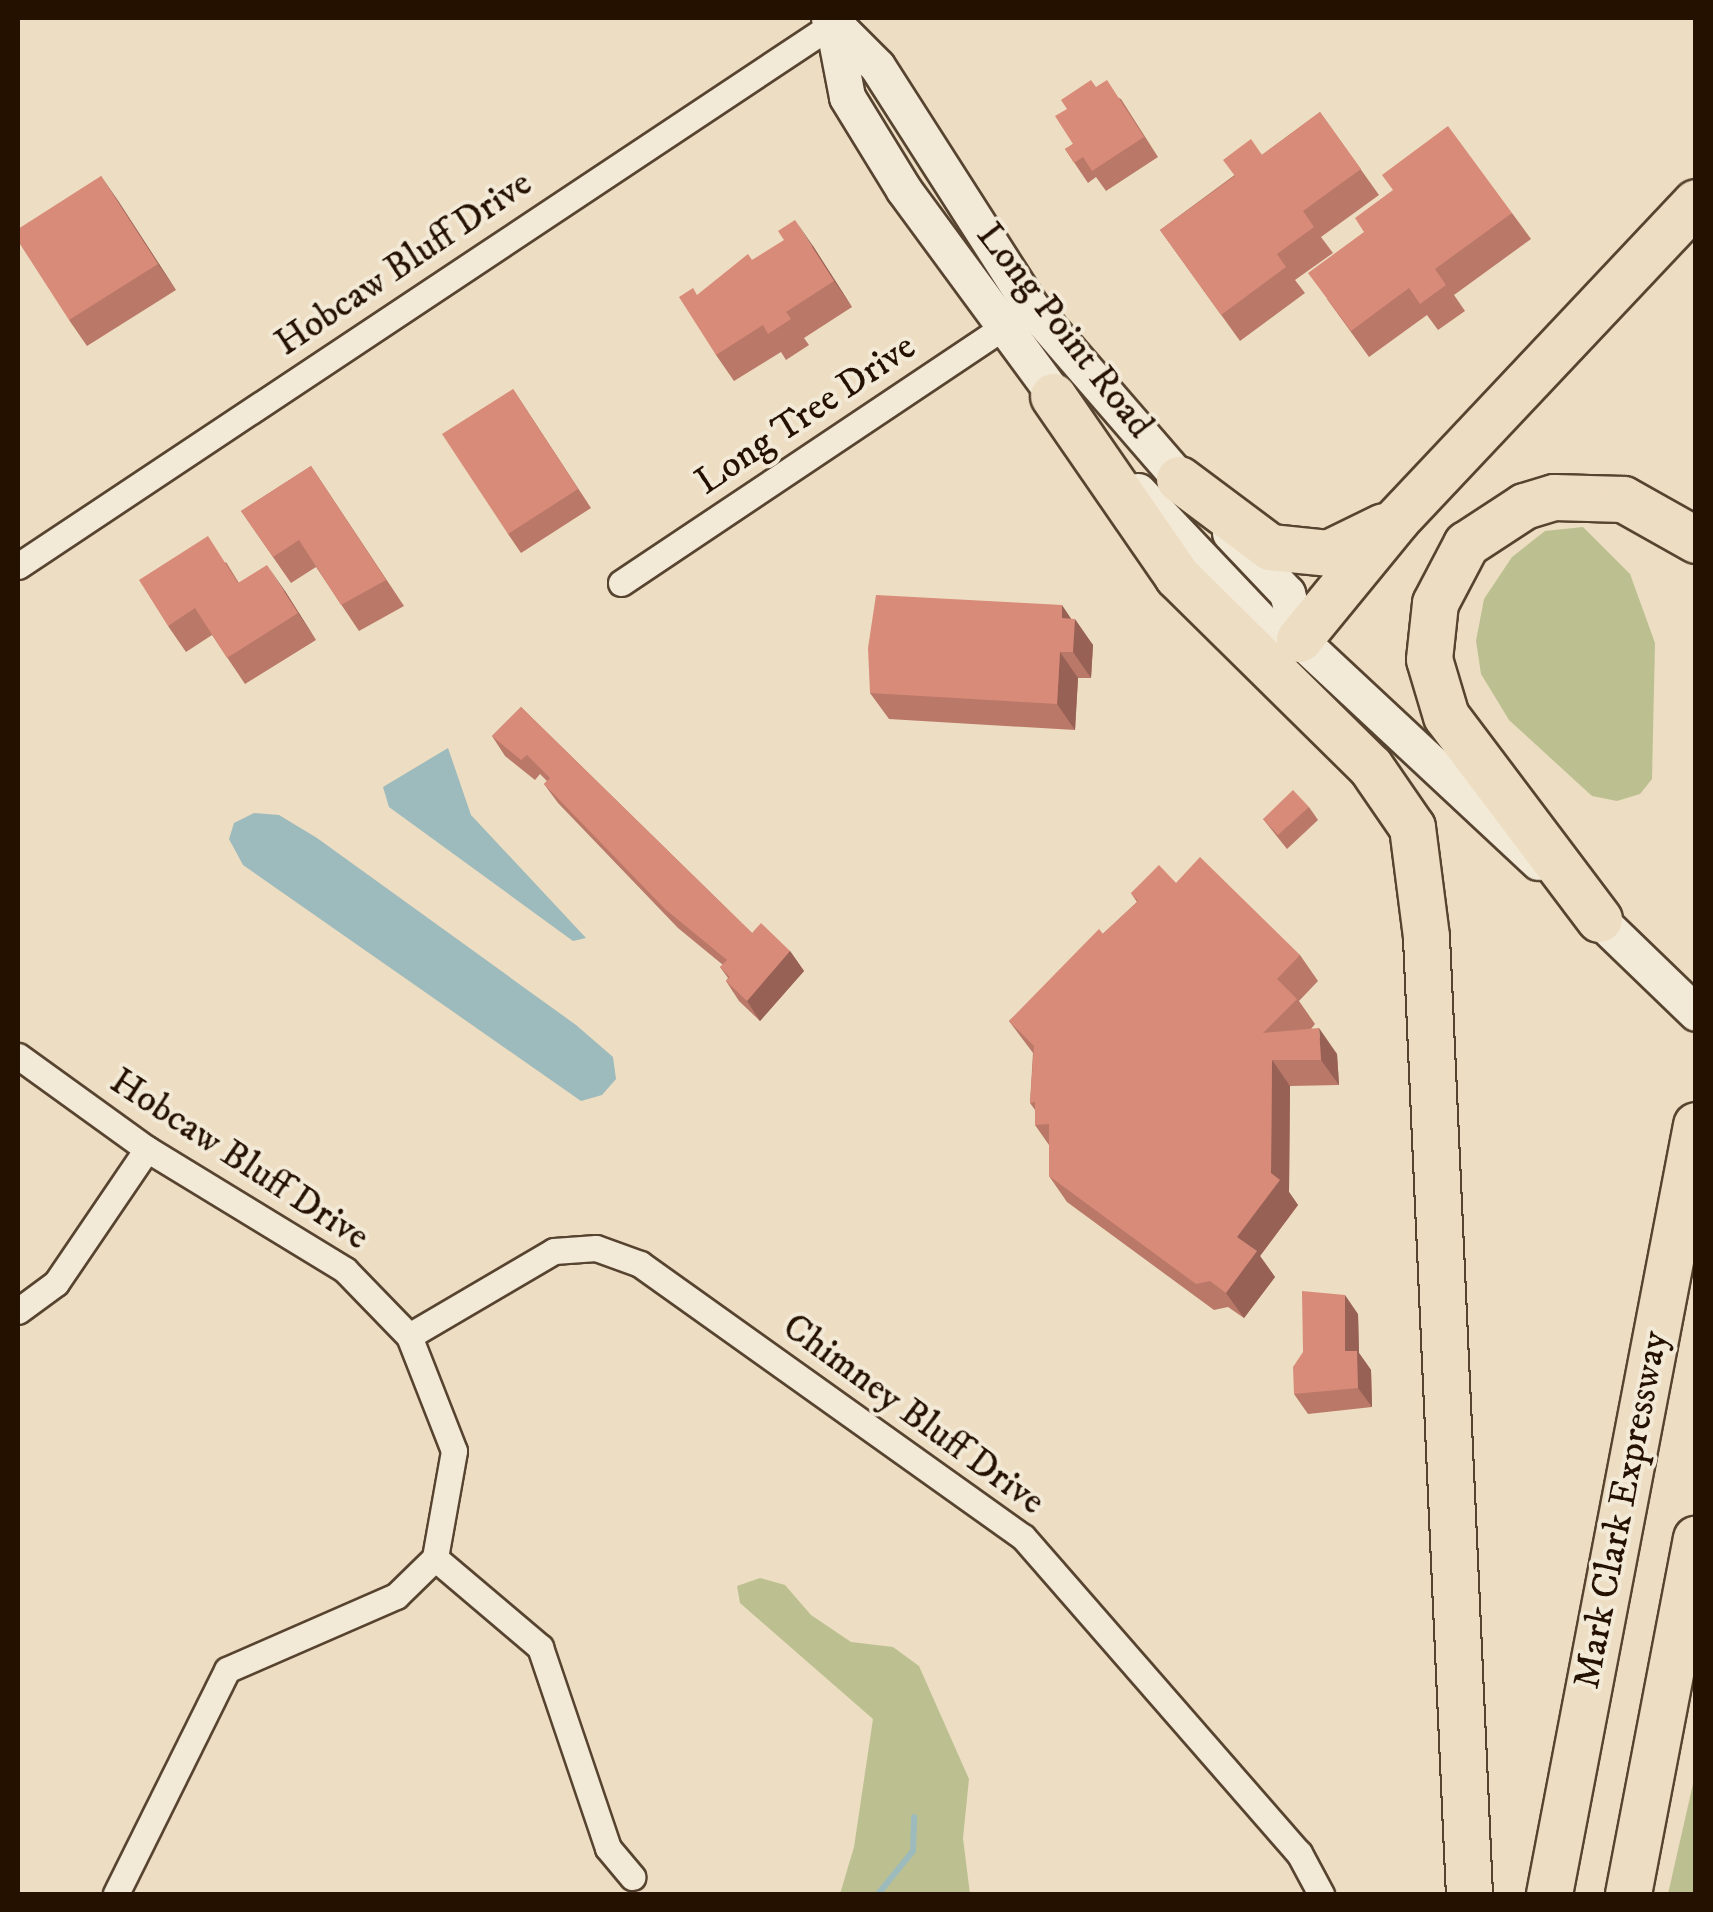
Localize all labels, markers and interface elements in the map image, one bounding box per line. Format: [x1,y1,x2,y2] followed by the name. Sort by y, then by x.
[267,161,541,367] street label: Hobcaw Bluff Drive
[966,214,1162,448] street label: Long Point Road
[687,325,925,505] street label: Long Tree Drive
[101,1059,377,1261] street label: Hobcaw Bluff Drive
[773,1305,1053,1525] street label: Chimney Bluff Drive
[1565,1327,1679,1693] street label: Mark Clark Expressway

